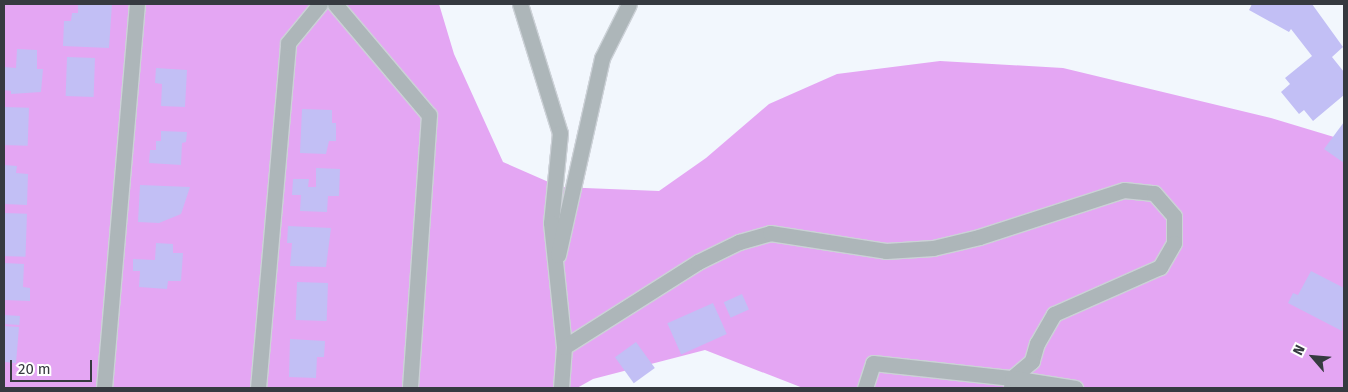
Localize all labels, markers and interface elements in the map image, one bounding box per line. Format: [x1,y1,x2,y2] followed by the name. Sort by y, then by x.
[1288,332,1338,382] north arrow
[1290,342,1309,358] text: N
[12,350,95,382] scale bar
[18,360,51,378] text: 20 m

